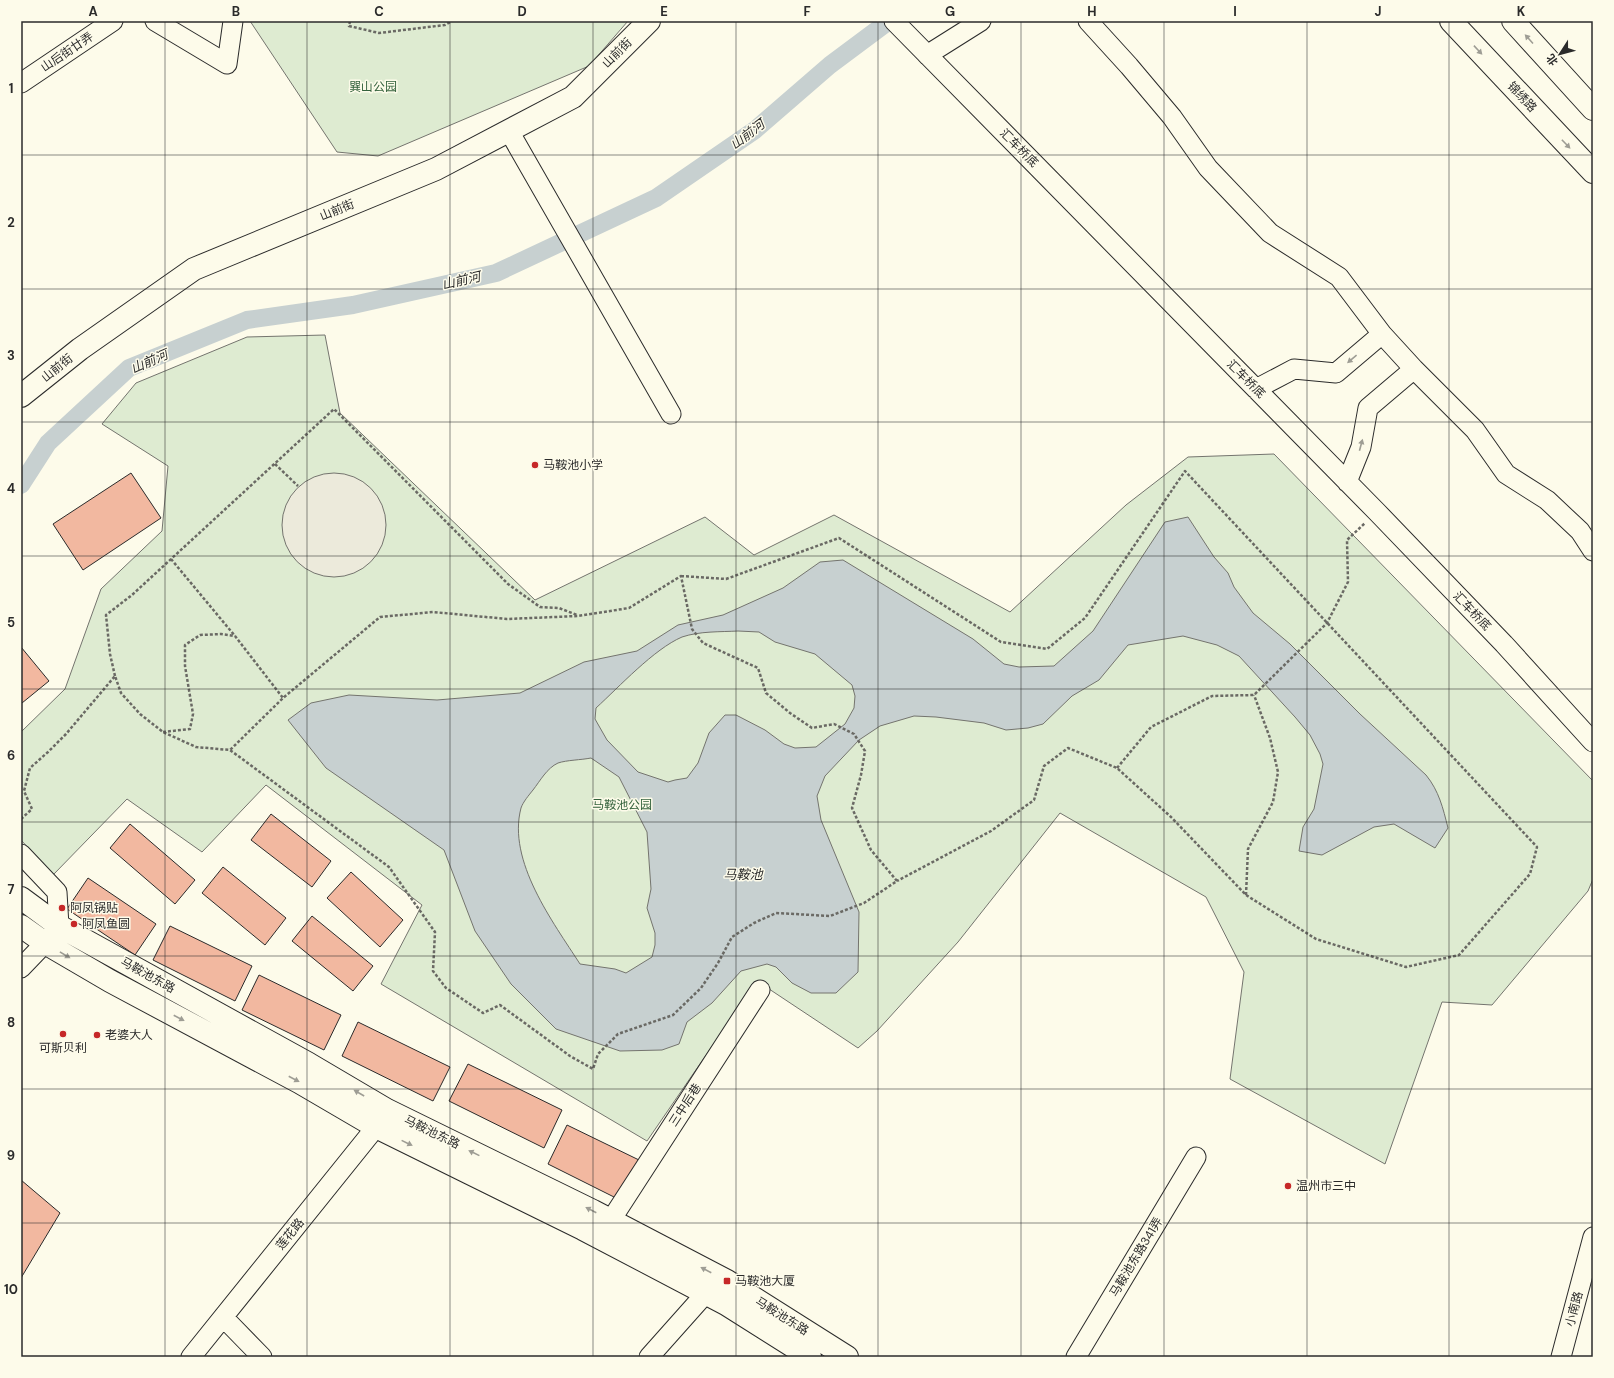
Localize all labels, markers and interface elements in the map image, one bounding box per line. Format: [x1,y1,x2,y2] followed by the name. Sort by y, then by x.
[88,3,98,20] text: A
[232,3,240,20] text: B
[374,3,384,20] text: C
[517,3,527,20] text: D
[660,3,668,20] text: E
[803,3,811,20] text: F
[945,3,955,20] text: G
[1087,3,1097,20] text: H
[1233,3,1237,20] text: I
[1374,3,1382,20] text: J
[1517,3,1526,20] text: K
[38,29,96,75] street label: 山后街廿弄
[1525,33,1534,44] one-way arrow
[1540,34,1580,74] north arrow
[599,35,635,71] street label: 山前街
[1473,44,1482,55] one-way arrow
[1543,51,1561,68] text: 北
[1504,78,1540,116] street label: 锦绣路
[349,79,397,95] park label: 巽山公园
[9,80,13,97] text: 1
[727,114,770,153] water label: 山前河
[996,125,1042,171] street label: 汇车桥底
[1562,139,1571,150] one-way arrow
[317,196,357,224] street label: 山前街
[7,214,15,231] text: 2
[440,267,485,293] water label: 山前河
[128,345,173,377] water label: 山前河
[7,347,15,364] text: 3
[38,350,76,386] street label: 山前街
[1347,354,1357,363] one-way arrow
[1223,356,1269,402] street label: 汇车桥底
[1358,439,1364,451] one-way arrow
[543,457,603,473] place label: 马鞍池小学
[530,460,540,470] marker: 马鞍池小学
[7,480,15,497] text: 4
[1450,588,1494,634] street label: 汇车桥底
[7,614,15,631] text: 5
[7,747,15,764] text: 6
[592,797,652,813] park label: 马鞍池公园
[723,866,764,883] water label: 马鞍池
[8,881,15,898] text: 7
[70,900,118,916] place label: 阿凤锅贴
[57,903,67,913] marker: 阿凤锅贴
[82,916,130,932] place label: 阿凤鱼圆
[69,919,79,929] marker: 阿凤鱼圆
[59,952,71,959] one-way arrow
[118,953,178,997] street label: 马鞍池东路
[7,1014,15,1031] text: 8
[173,1015,185,1021] one-way arrow
[105,1027,153,1043] place label: 老婆大人
[58,1029,68,1039] marker: 可斯贝利
[92,1030,102,1040] marker: 老婆大人
[39,1040,87,1056] place label: 可斯贝利
[288,1076,300,1082] one-way arrow
[665,1081,705,1129] street label: 三中后巷
[353,1090,365,1097] one-way arrow
[402,1112,462,1152] street label: 马鞍池东路
[401,1140,413,1146] one-way arrow
[7,1147,15,1164] text: 9
[469,1150,480,1156] one-way arrow
[1296,1178,1356,1194] place label: 温州市三中
[1283,1181,1293,1191] marker: 温州市三中
[585,1207,597,1213] one-way arrow
[1106,1214,1166,1300] street label: 马鞍池东路341弄
[272,1215,308,1253] street label: 莲花路
[701,1267,712,1274] one-way arrow
[735,1273,795,1289] place label: 马鞍池大厦
[722,1276,732,1286] marker: 马鞍池大厦
[4,1281,18,1298] text: 10
[1562,1290,1586,1328] street label: 小南路
[752,1293,812,1339] street label: 马鞍池东路

